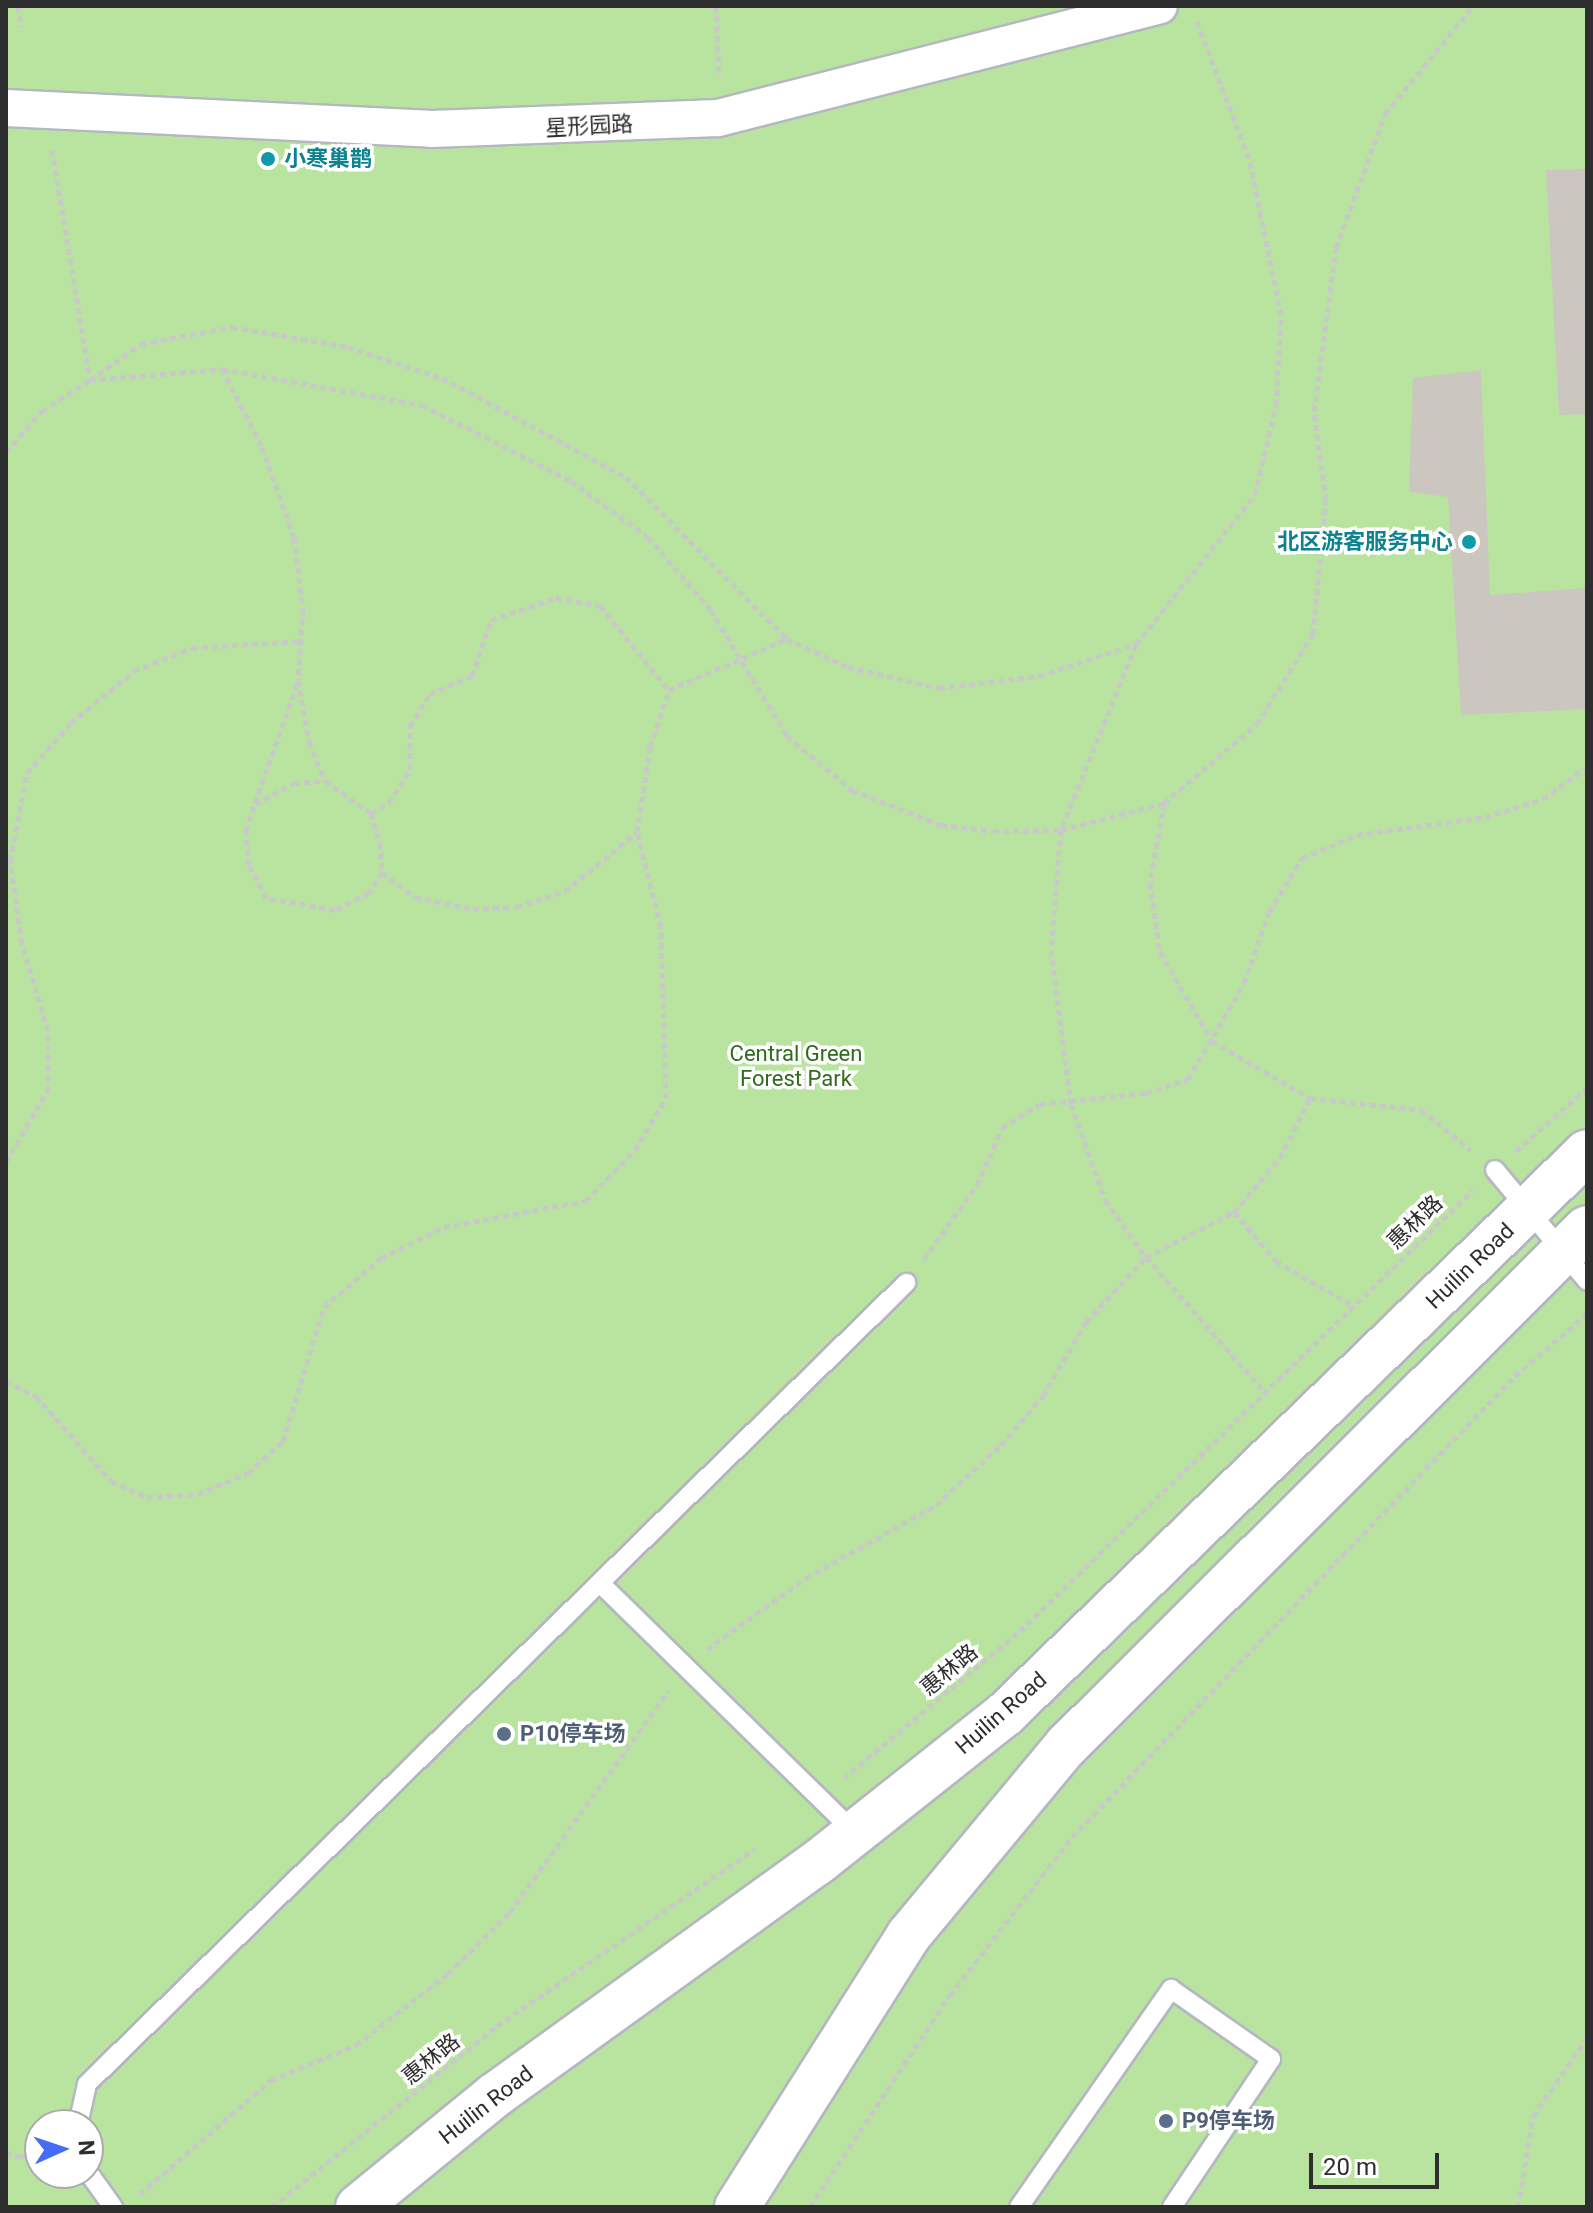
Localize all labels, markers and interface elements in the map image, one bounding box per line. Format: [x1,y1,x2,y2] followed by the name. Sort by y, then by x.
[544,111,634,141] street label: 星形园路
[284,146,372,172] place label: 小寒巢鹊
[259,150,277,168] marker: 小寒巢鹊
[1277,529,1453,555] place label: 北区游客服务中心
[1460,533,1478,551] marker: 北区游客服务中心
[730,1040,862,1092] park label: Central Green Forest Park
[1382,1190,1448,1254] street label: 惠林路
[1421,1218,1519,1314] street label: Huilin Road
[915,1639,983,1701] street label: 惠林路
[950,1666,1052,1760] street label: Huilin Road
[520,1721,625,1747] place label: P10停车场
[495,1725,513,1743] marker: P10停车场
[397,2028,465,2090] street label: 惠林路
[434,2060,538,2150] street label: Huilin Road
[1182,2108,1275,2134] place label: P9停车场
[24,2109,104,2189] north arrow
[1157,2112,1175,2130] marker: P9停车场
[1313,2137,1443,2187] scale bar
[74,2139,99,2156] text: N
[1323,2153,1377,2181] text: 20 m

